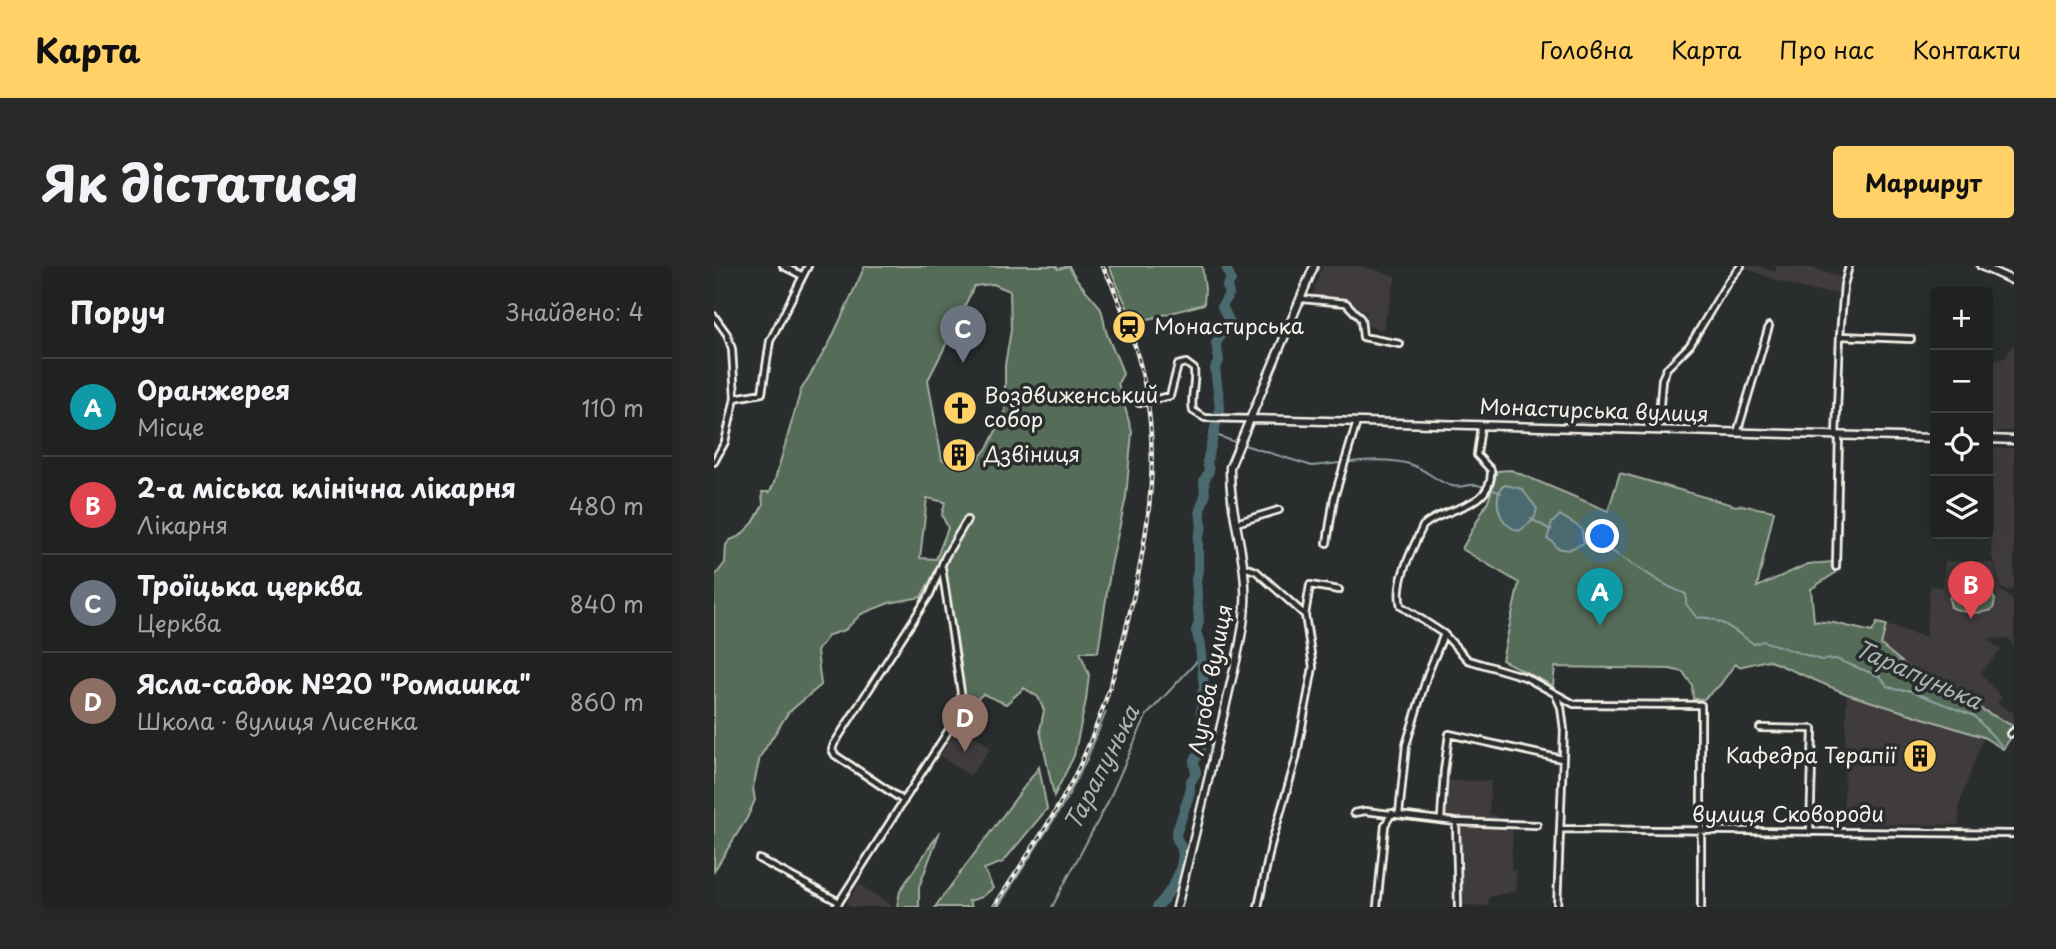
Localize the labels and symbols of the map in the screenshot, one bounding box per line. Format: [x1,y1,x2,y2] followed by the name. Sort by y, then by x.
[940,305,986,363] pin: C
[1110,308,1148,346] station icon: Монастирська
[1154,309,1304,341] place label: Монастирська
[984,378,1158,434] place label: Воздвиженський собор
[941,389,979,427] church icon: Воздвиженський собор
[1479,389,1709,429] street label: Монастирська вулиця
[940,436,978,474] building icon: Дзвіниця
[983,437,1080,469] place label: Дзвіниця
[1585,519,1619,553] your location
[1948,561,1994,619] pin: B
[1577,568,1623,626] pin: A
[1179,601,1239,758] street label: Лугова вулиця
[1849,630,1988,718] water label: Тарапунька
[942,694,988,752] pin: D
[1054,698,1147,836] water label: Тарапунька
[1901,737,1939,775] building icon: Кафедра Терапії
[1726,738,1897,770] place label: Кафедра Терапії
[1692,797,1884,829] street label: вулиця Сковороди

